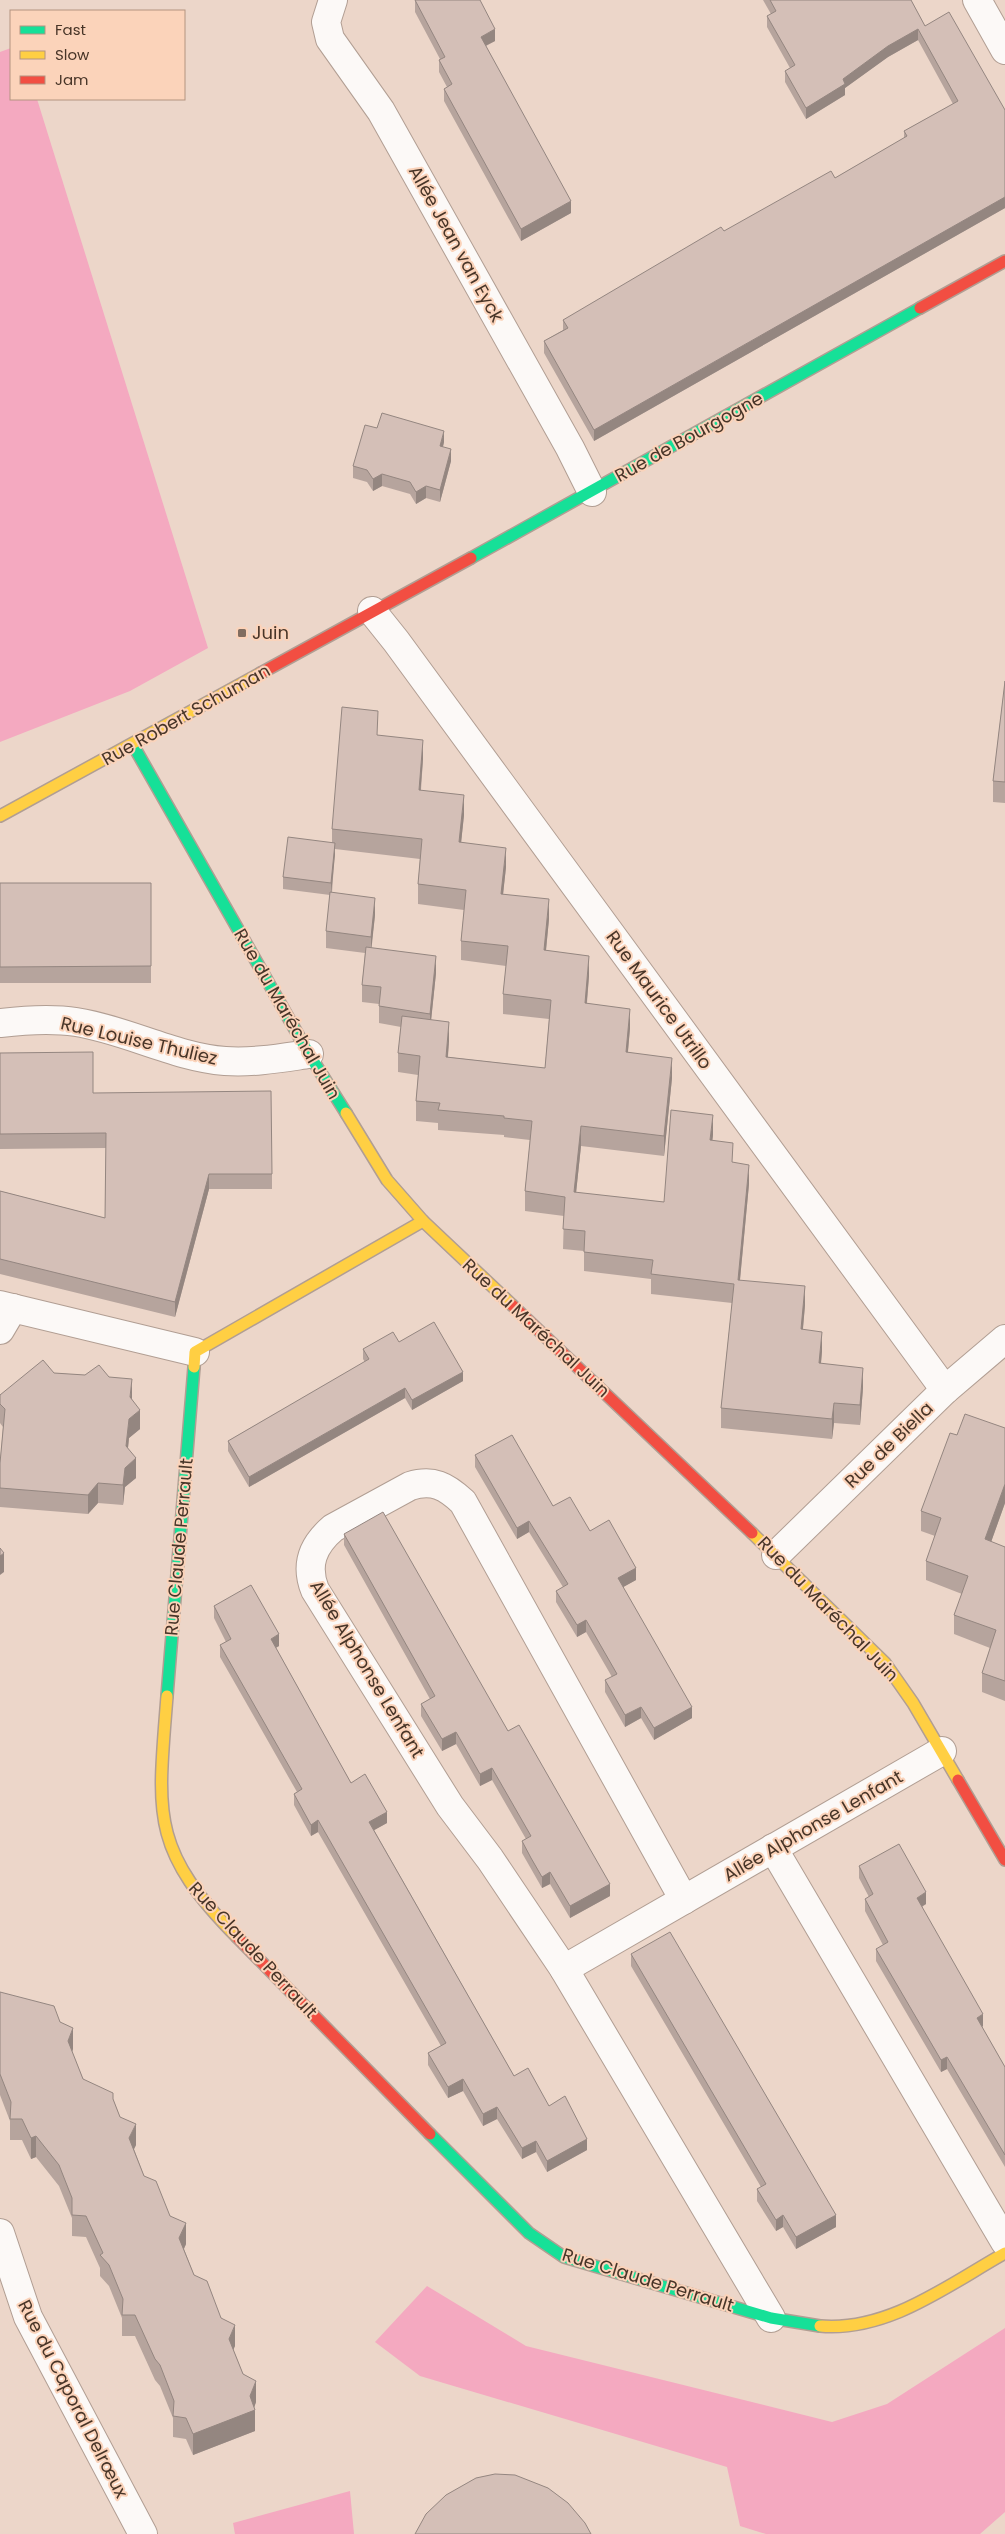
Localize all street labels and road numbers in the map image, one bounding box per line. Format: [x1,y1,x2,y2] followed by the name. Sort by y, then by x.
[403,161,510,327] street label: Allée Jean van Eyck
[610,385,767,488] street label: Rue de Bourgogne
[97,658,274,771] street label: Rue Robert Schuman
[228,924,347,1104] street label: Rue du Maréchal Juin
[601,925,718,1074] street label: Rue Maurice Utrillo
[58,1010,220,1071] street label: Rue Louise Thuliez
[457,1253,616,1403] street label: Rue du Maréchal Juin
[839,1396,938,1493] street label: Rue de Biella
[158,1457,199,1637] street label: Rue Claude Perrault
[752,1530,904,1687] street label: Rue du Maréchal Juin
[304,1575,431,1762] street label: Allée Alphonse Lenfant
[718,1764,907,1887] street label: Allée Alphonse Lenfant
[183,1876,323,2023] street label: Rue Claude Perrault
[559,2242,737,2318] street label: Rue Claude Perrault
[13,2295,135,2503] street label: Rue du Caporal Delrœux

